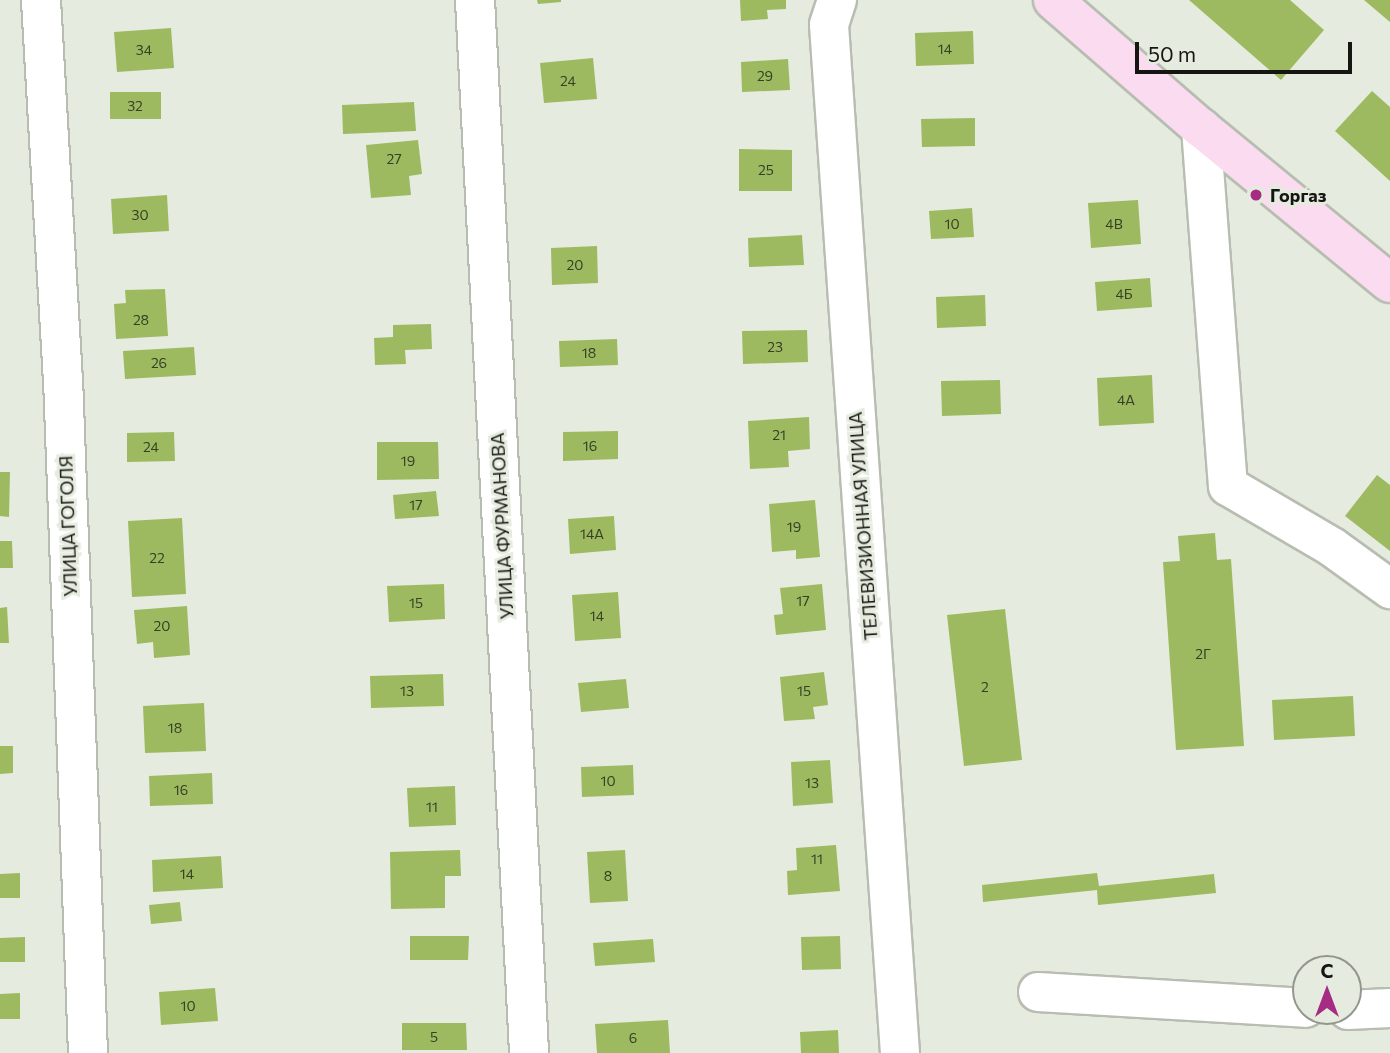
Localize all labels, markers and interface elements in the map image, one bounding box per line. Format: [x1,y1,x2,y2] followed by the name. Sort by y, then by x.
[1138,28,1355,72] scale bar
[938,41,952,57] house number: 14
[1148,41,1196,66] text: 50 m
[136,42,152,58] house number: 34
[757,68,773,84] house number: 29
[560,73,576,89] house number: 24
[127,98,143,114] house number: 32
[386,151,402,167] house number: 27
[758,162,774,178] house number: 25
[1270,184,1327,206] place label: Горгаз
[1248,187,1264,203] marker: Горгаз
[131,207,149,223] house number: 30
[944,216,960,232] house number: 10
[1105,216,1123,232] house number: 4В
[567,257,583,273] house number: 20
[1115,286,1133,302] house number: 4Б
[133,312,149,328] house number: 28
[767,339,783,355] house number: 23
[582,345,596,361] house number: 18
[151,355,167,371] house number: 26
[1117,392,1135,408] house number: 4А
[844,411,882,641] street label: ТЕЛЕВИЗИОННАЯ УЛИЦА
[772,427,786,443] house number: 21
[486,432,518,620] street label: УЛИЦА ФУРМАНОВА
[583,438,597,454] house number: 16
[143,439,159,455] house number: 24
[401,453,415,469] house number: 19
[55,455,81,597] street label: УЛИЦА ГОГОЛЯ
[409,497,423,513] house number: 17
[787,519,801,535] house number: 19
[580,526,604,542] house number: 14А
[149,550,165,566] house number: 22
[796,593,810,609] house number: 17
[409,595,423,611] house number: 15
[590,608,604,624] house number: 14
[154,618,170,634] house number: 20
[1195,646,1211,662] house number: 2Г
[981,679,989,695] house number: 2
[400,683,414,699] house number: 13
[797,683,811,699] house number: 15
[168,720,182,736] house number: 18
[600,773,616,789] house number: 10
[805,775,819,791] house number: 13
[174,782,188,798] house number: 16
[426,799,438,815] house number: 11
[811,851,823,867] house number: 11
[180,866,194,882] house number: 14
[604,868,612,884] house number: 8
[1292,955,1362,1025] north arrow
[1321,959,1334,982] text: С
[180,998,196,1014] house number: 10
[430,1029,438,1045] house number: 5
[629,1030,637,1046] house number: 6

